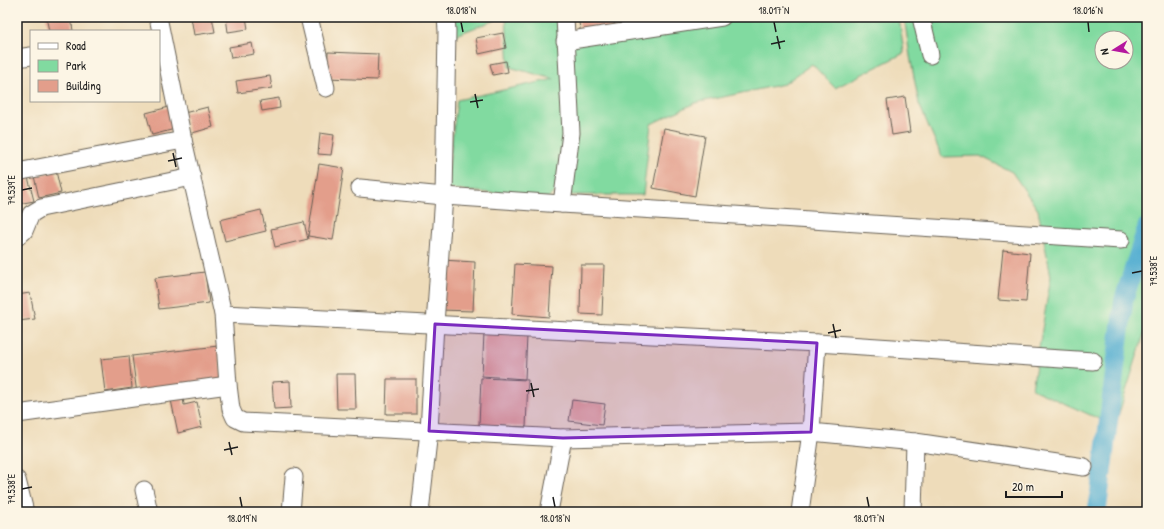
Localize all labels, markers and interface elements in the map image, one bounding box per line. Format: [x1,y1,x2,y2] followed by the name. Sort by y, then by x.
[446,4,476,17] text: 18.018°N
[759,4,789,17] text: 18.017°N
[1073,4,1103,17] text: 18.016°N
[30,30,160,102] legend
[1094,30,1134,70] north arrow
[66,37,86,54] text: Road
[1097,48,1112,56] text: N
[66,57,86,74] text: Park
[66,77,101,94] text: Building
[5,174,18,205] text: 79.539°E
[1147,255,1160,286] text: 79.538°E
[5,473,18,504] text: 79.538°E
[1006,473,1062,499] scale bar
[1012,478,1034,495] text: 20 m
[227,512,257,525] text: 18.019°N
[540,512,570,525] text: 18.018°N
[854,512,884,525] text: 18.017°N

